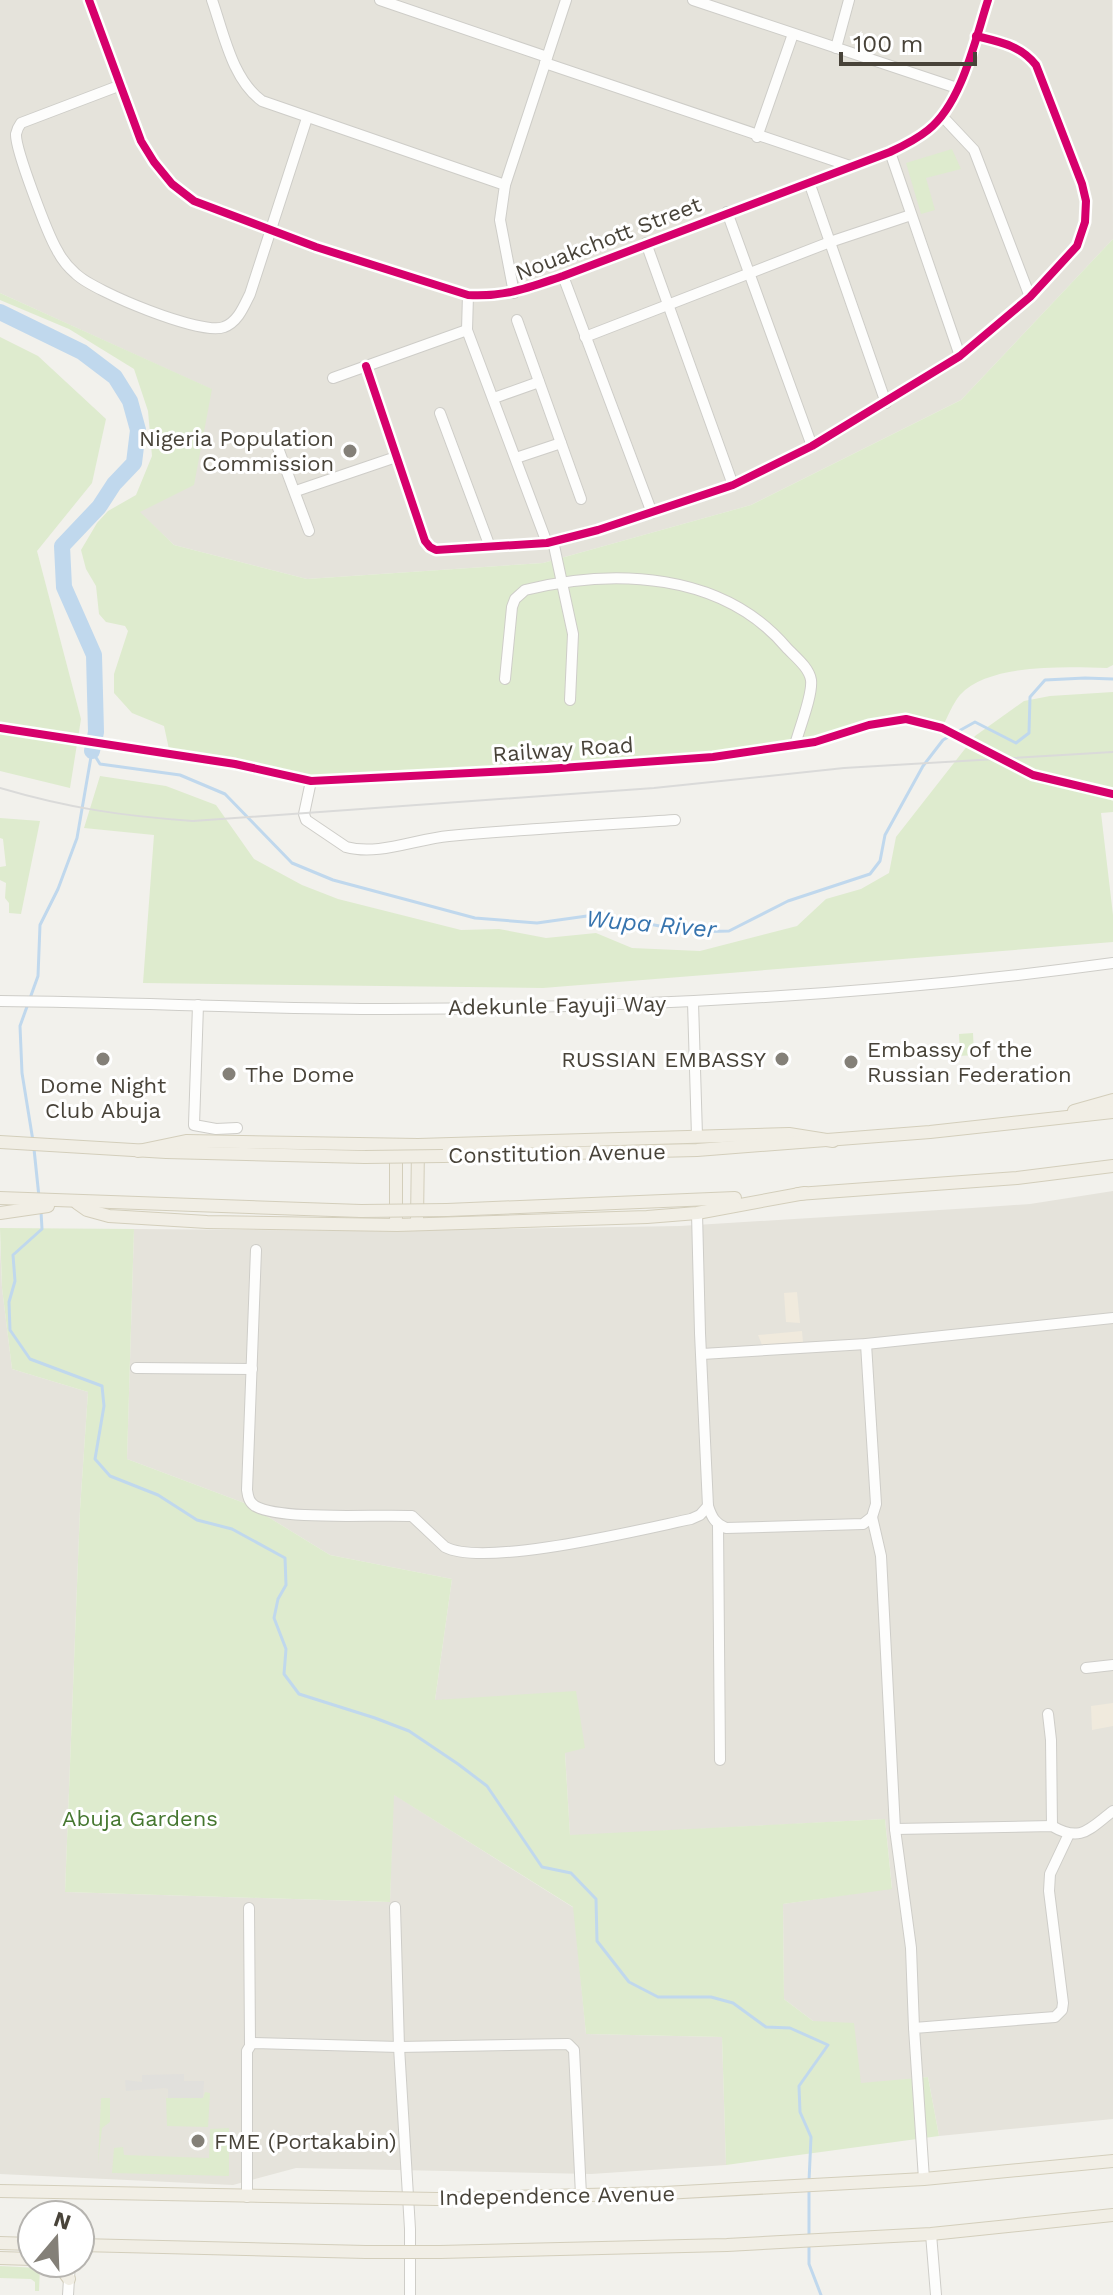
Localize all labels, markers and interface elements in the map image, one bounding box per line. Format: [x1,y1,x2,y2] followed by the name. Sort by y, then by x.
[841,16,975,66] scale bar
[853,30,923,58] text: 100 m
[512,192,705,285] street label: Nouakchott Street
[139,426,334,476] place label: Nigeria Population Commission
[341,442,359,460] marker: Nigeria Population Commission
[492,732,634,767] street label: Railway Road
[585,904,719,944] water label: Wupa River
[448,991,667,1020] street label: Adekunle Fayuji Way
[867,1037,1072,1087] place label: Embassy of the Russian Federation
[561,1047,766,1072] place label: RUSSIAN EMBASSY
[94,1050,112,1068] marker: Dome Night Club Abuja
[773,1050,791,1068] marker: RUSSIAN EMBASSY
[842,1053,860,1071] marker: Embassy of the Russian Federation
[245,1062,354,1087] place label: The Dome
[220,1065,238,1083] marker: The Dome
[40,1073,166,1123] place label: Dome Night Club Abuja
[448,1139,666,1168] street label: Constitution Avenue
[62,1806,218,1831] park label: Abuja Gardens
[214,2129,396,2154] place label: FME (Portakabin)
[189,2132,207,2150] marker: FME (Portakabin)
[439,2181,675,2210] street label: Independence Avenue
[16,2199,96,2279] north arrow
[51,2206,74,2235] text: N

